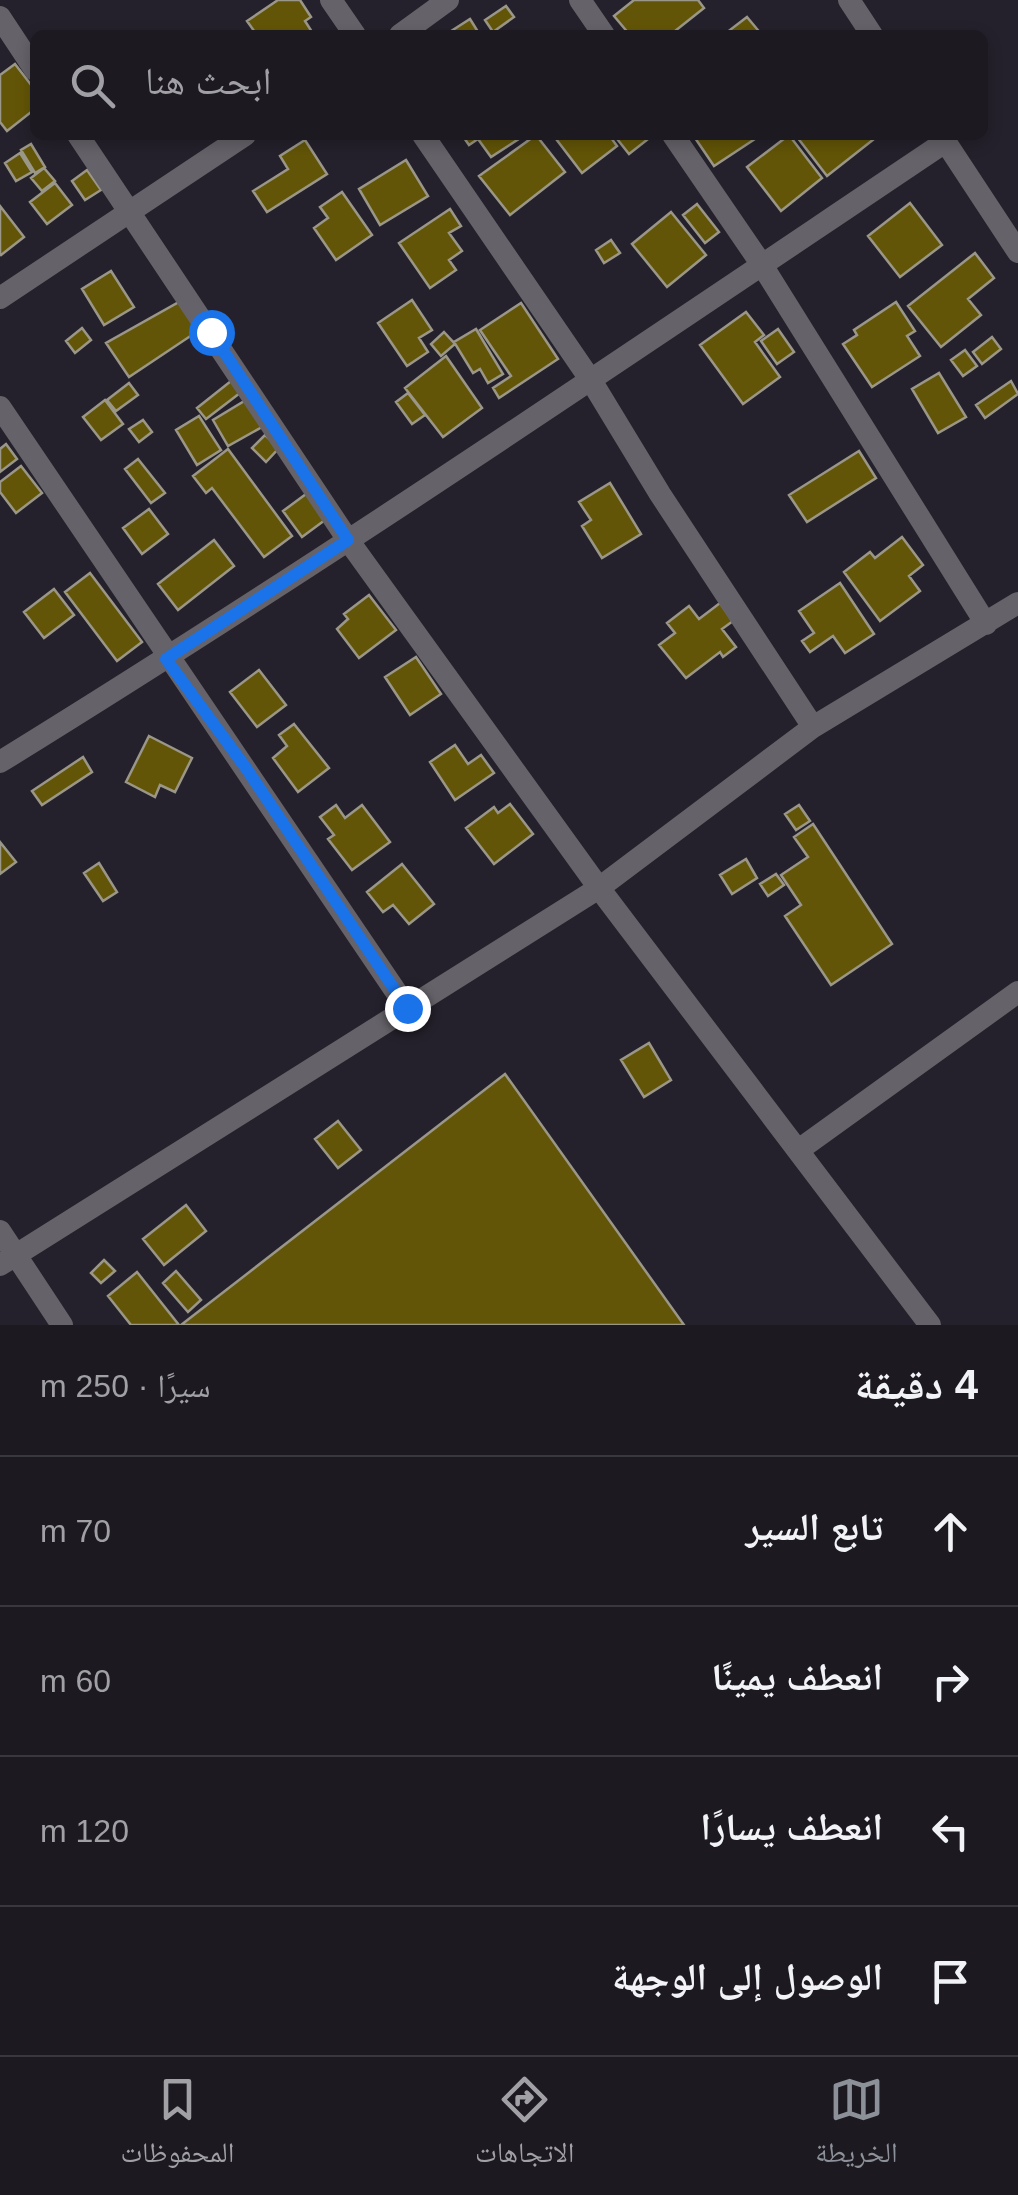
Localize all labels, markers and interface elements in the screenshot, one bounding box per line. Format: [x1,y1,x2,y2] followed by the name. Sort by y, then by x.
[30,30,988,140] search box
[65,58,120,113] icon: search
[145,60,271,102] text: ابحث هنا
[189,310,235,356] route start
[385,986,431,1032] route end
[855,1361,978,1408] text: 4 دقيقة
[40,1368,211,1404] text: سيرًا · 250 m
[923,1504,978,1559] icon: ahead
[746,1506,883,1548] text: تابع السير
[40,1513,111,1549] text: 70 m
[923,1654,978,1709] icon: right
[711,1656,883,1698] text: انعطف يمينًا
[40,1663,111,1699] text: 60 m
[923,1804,978,1859] icon: left
[700,1806,883,1848] text: انعطف يسارًا
[40,1813,129,1849] text: 120 m
[923,1954,978,2009] icon: arrive
[612,1956,883,1998] text: الوصول إلى الوجهة
[120,2072,234,2180] tab: المحفوظات
[475,2072,574,2180] tab: الاتجاهات
[815,2072,898,2180] tab: الخريطة

